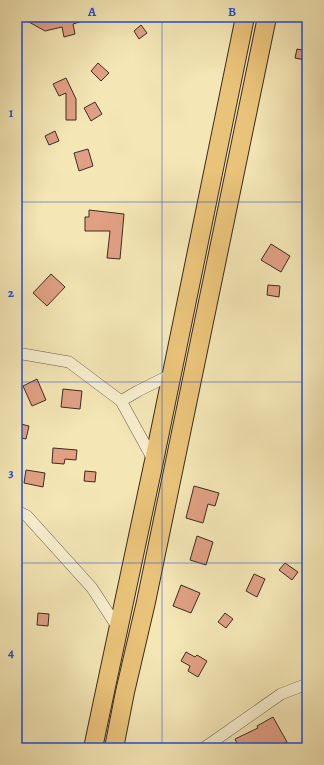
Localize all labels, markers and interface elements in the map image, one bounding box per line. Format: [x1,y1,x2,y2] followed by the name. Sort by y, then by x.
[87,3,97,20] text: A
[228,3,236,20] text: B
[9,104,14,121] text: 1
[8,284,15,301] text: 2
[8,464,14,481] text: 3
[8,644,14,661] text: 4

